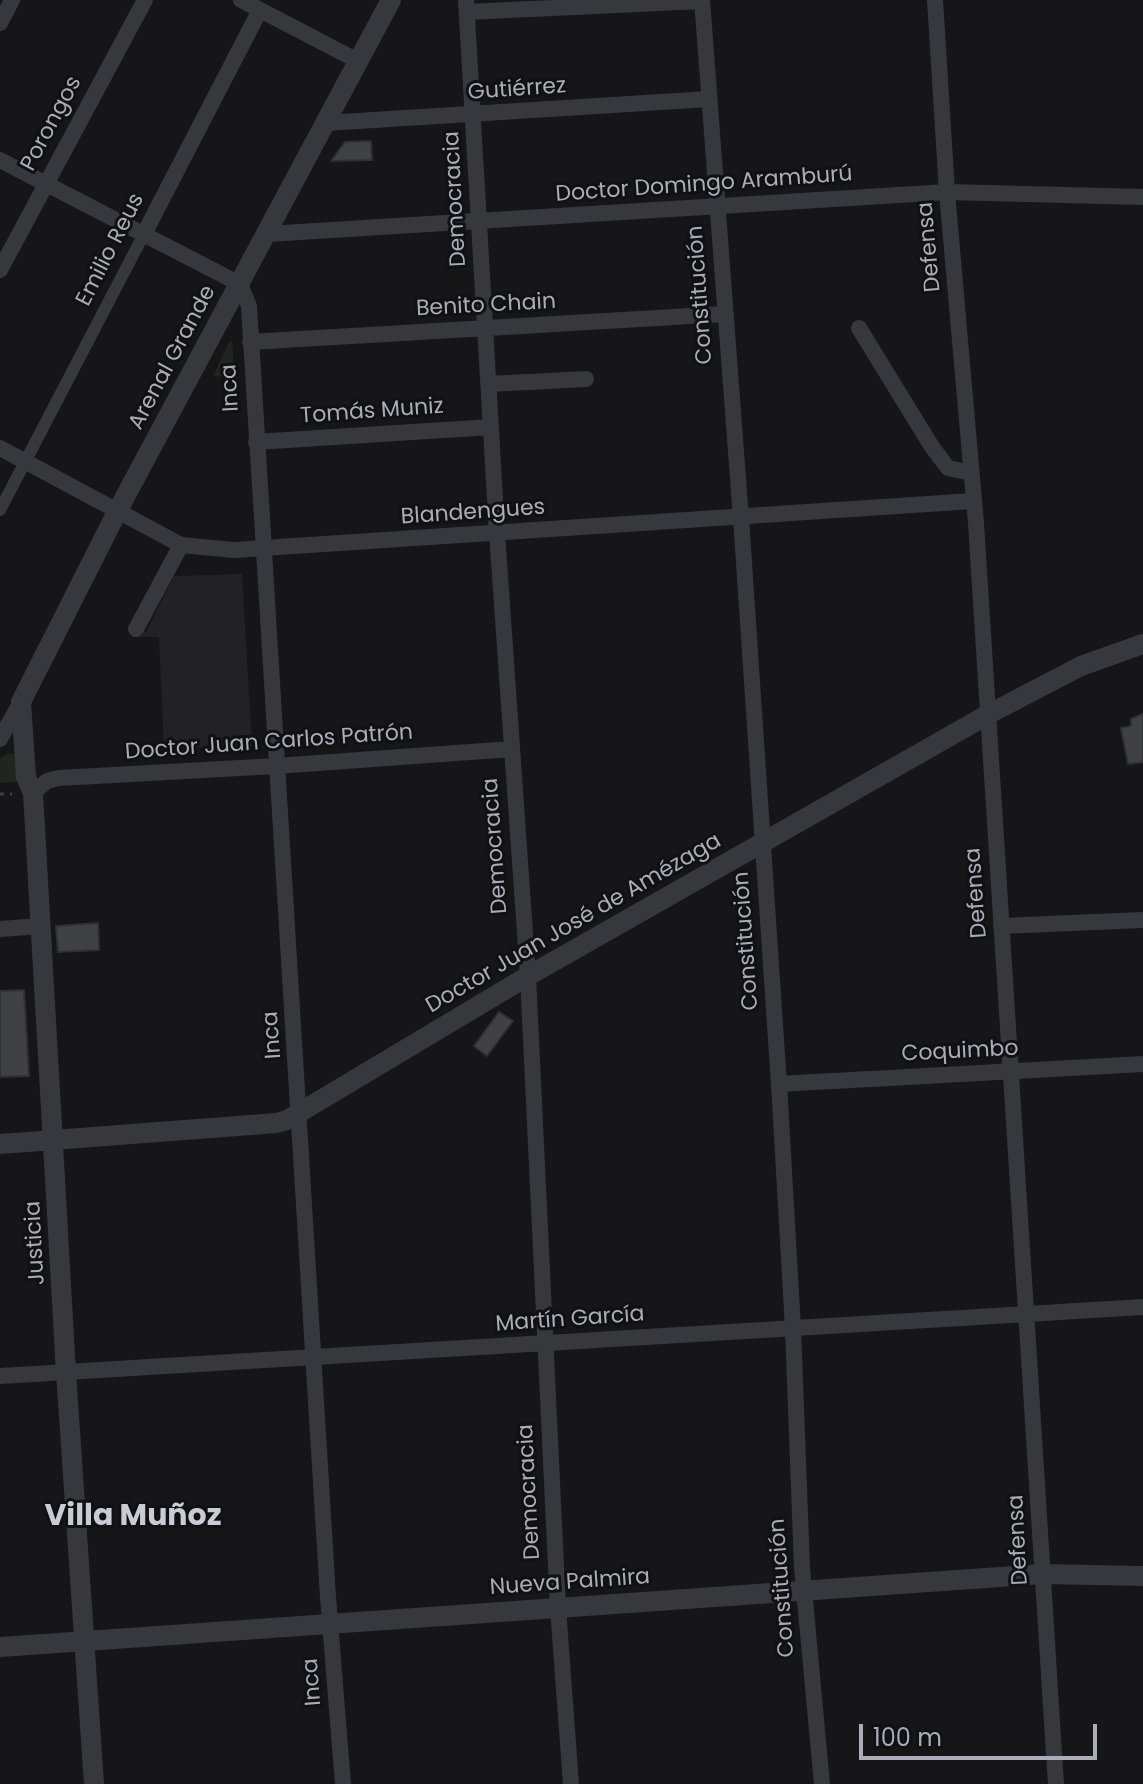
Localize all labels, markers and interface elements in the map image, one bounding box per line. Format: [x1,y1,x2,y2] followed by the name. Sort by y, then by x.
[16,72,88,176] street label: Porongos
[467,73,567,107] street label: Gutiérrez
[439,130,473,268] street label: Democracia
[555,161,853,209] street label: Doctor Domingo Aramburú
[71,189,151,311] street label: Emilio Reus
[913,201,947,293] street label: Defensa
[683,225,719,365] street label: Constitución
[124,281,222,435] street label: Arenal Grande
[415,289,557,323] street label: Benito Chain
[217,363,245,413] street label: Inca
[300,394,444,430] street label: Tomás Muniz
[400,495,546,531] street label: Blandengues
[124,720,414,766] street label: Doctor Juan Carlos Patrón
[478,777,514,915] street label: Democracia
[422,828,726,1020] street label: Doctor Juan José de Amézaga
[961,847,993,939] street label: Defensa
[729,871,765,1011] street label: Constitución
[258,1010,288,1060] street label: Inca
[901,1036,1019,1068] street label: Coquimbo
[21,1200,51,1286] street label: Justicia
[495,1302,645,1338] street label: Martín García
[513,1423,547,1561] street label: Democracia
[1003,1494,1035,1586] street label: Defensa
[44,1499,222,1535] district label: Villa Muñoz
[765,1518,801,1658] street label: Constitución
[489,1564,651,1602] street label: Nueva Palmira
[298,1657,328,1707] street label: Inca
[863,1708,1101,1758] scale bar
[873,1721,942,1754] text: 100 m

